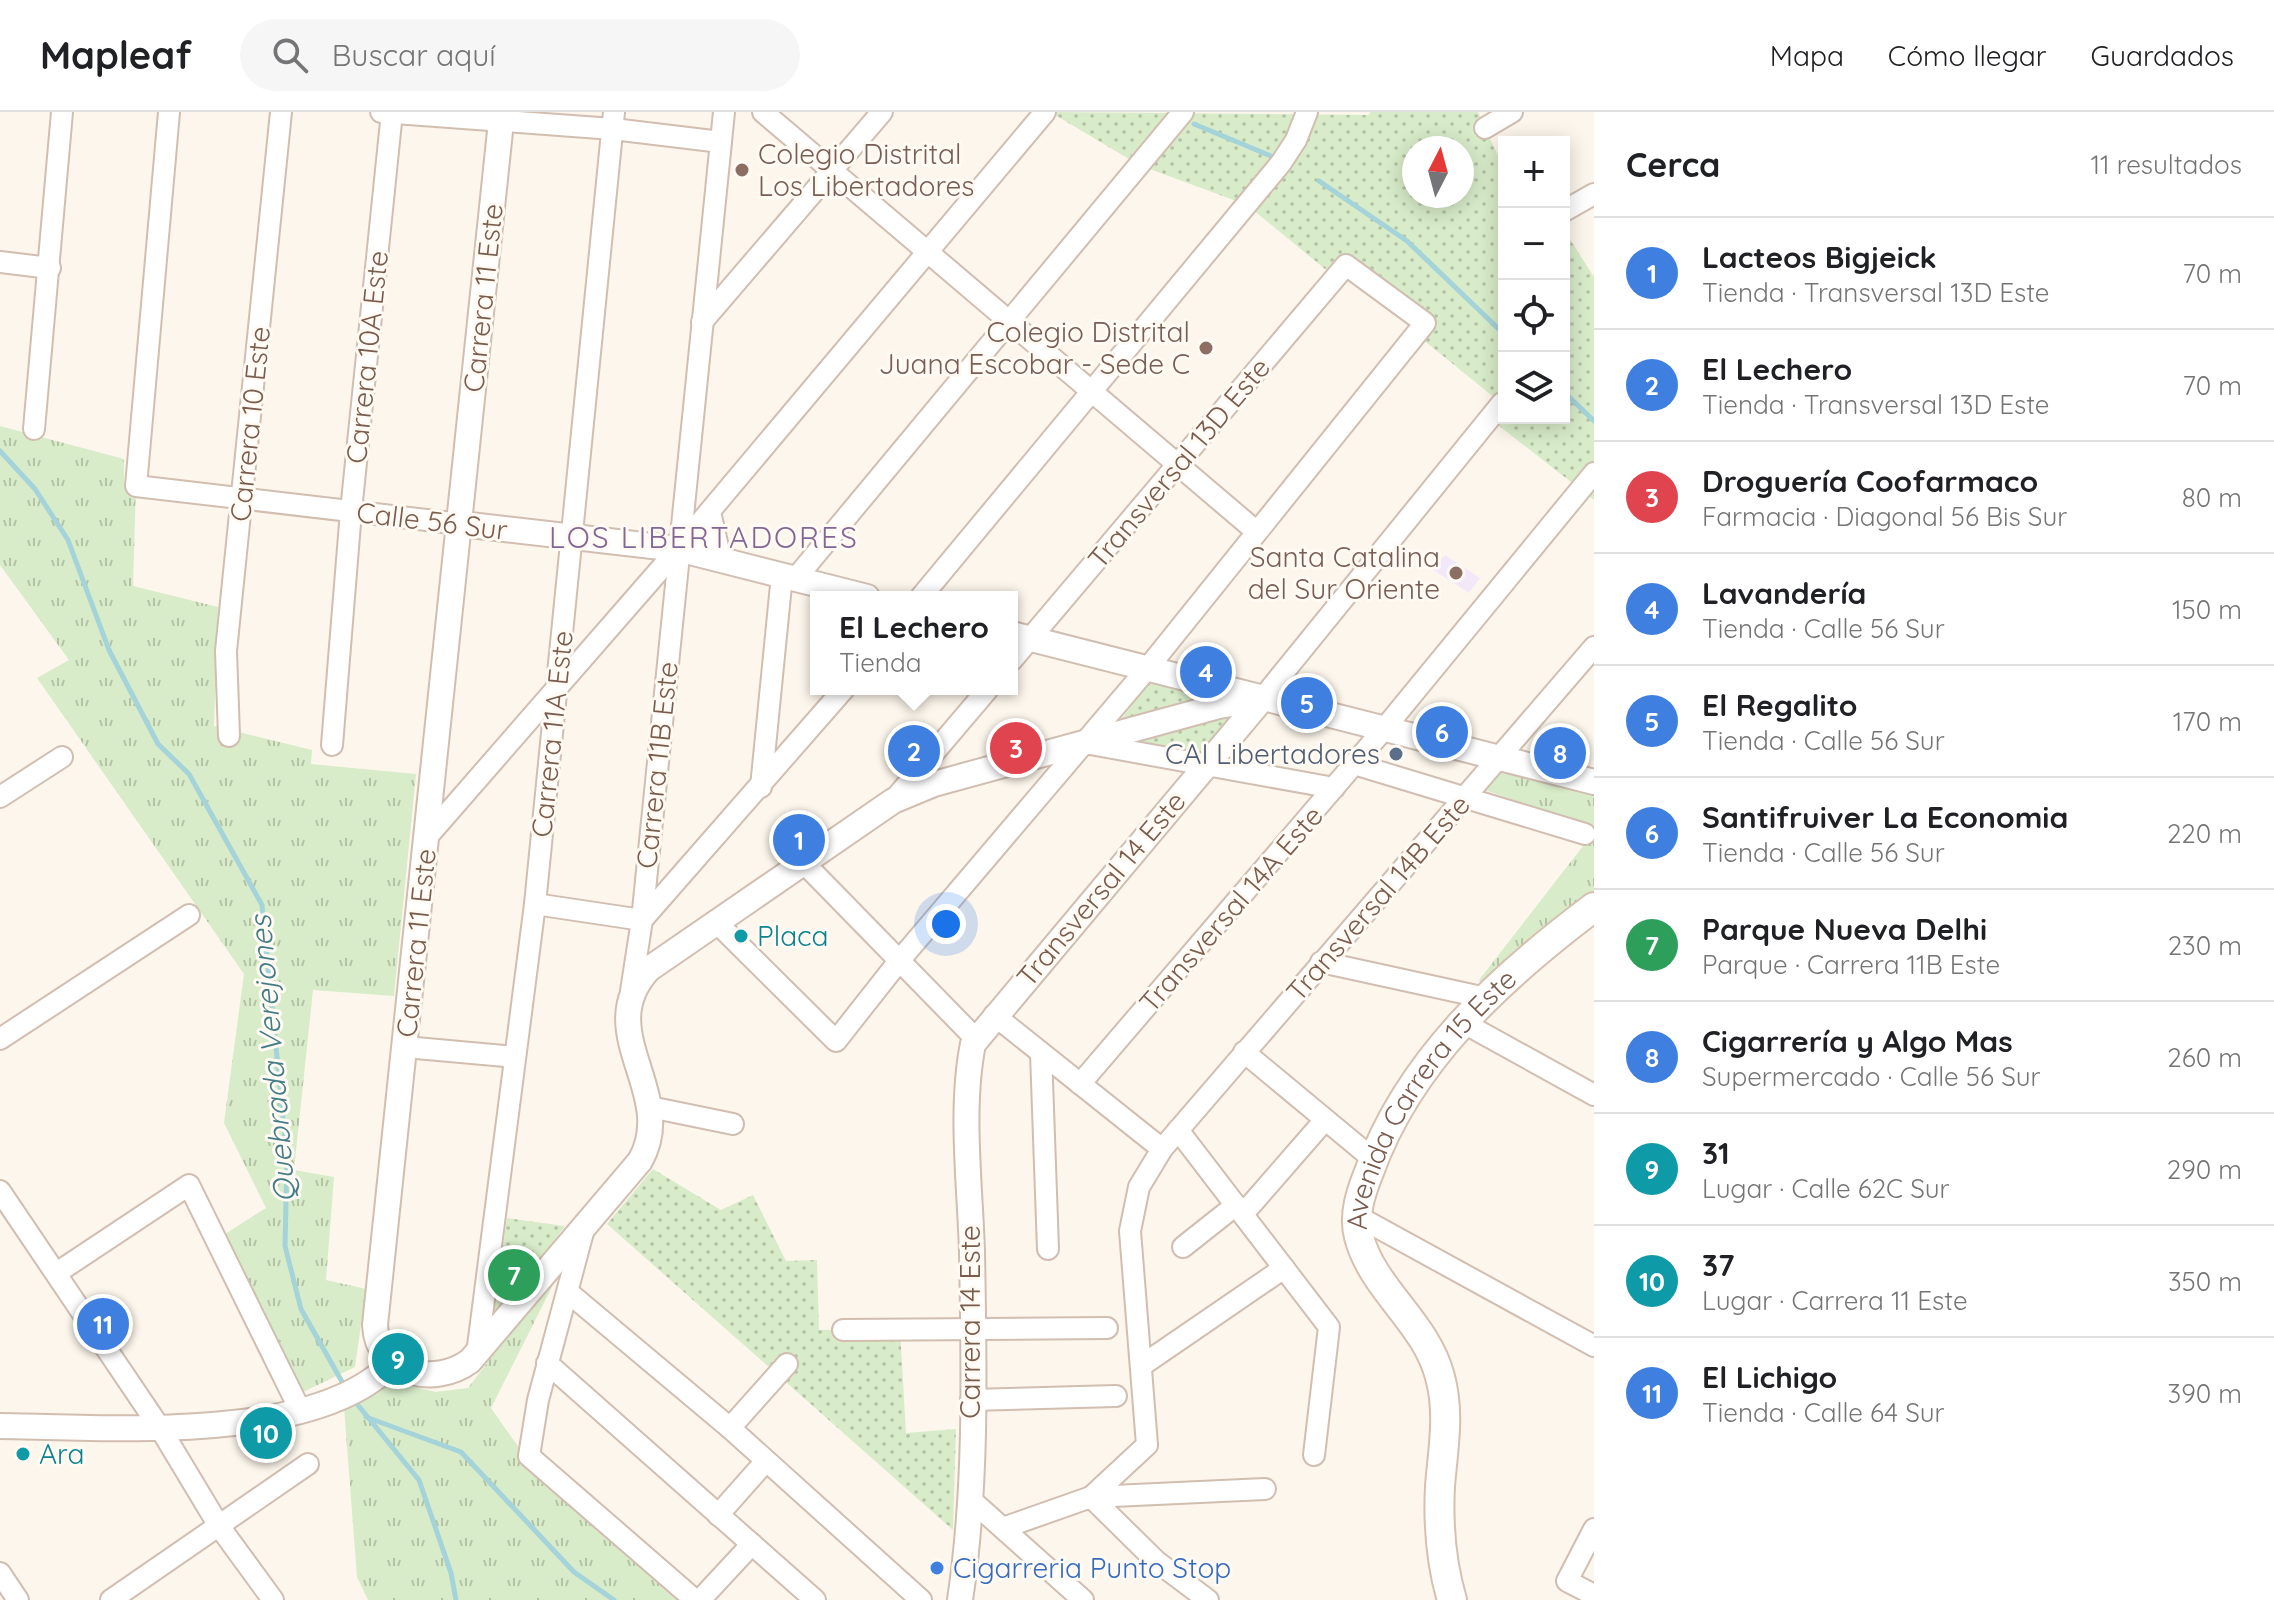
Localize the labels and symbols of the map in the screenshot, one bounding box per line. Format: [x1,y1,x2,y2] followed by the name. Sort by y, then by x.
[758,136,975,203] place label: Colegio Distrital Los Libertadores
[1402,136,1474,208] north arrow
[733,161,751,179] marker: Colegio Distrital Los Libertadores
[455,202,510,394] street label: Carrera 11 Este
[338,249,395,465] street label: Carrera 10A Este
[879,314,1190,381] place label: Colegio Distrital Juana Escobar - Sede C
[222,325,277,523] street label: Carrera 10 Este
[1197,339,1215,357] marker: Colegio Distrital Juana Escobar - Sede C
[1080,350,1277,575] street label: Transversal 13D Este
[355,494,510,547] street label: Calle 56 Sur
[549,518,859,556] district label: LOS LIBERTADORES
[1248,539,1440,606] place label: Santa Catalina del Sur Oriente
[1447,564,1465,582] marker: Santa Catalina del Sur Oriente
[523,629,580,839] street label: Carrera 11A Este
[1180,642,1232,702] pin: 4
[628,660,685,870] street label: Carrera 11B Este
[1281,673,1333,733] pin: 5
[1416,702,1468,762] pin: 6
[990,718,1042,778] pin: 3
[888,721,940,781] pin: 2
[1534,723,1586,783] pin: 8
[1165,736,1380,771] place label: CAI Libertadores
[1387,745,1405,763] marker: CAI Libertadores
[1009,784,1193,993] street label: Transversal 14 Este
[1278,787,1477,1008] street label: Transversal 14B Este
[1131,798,1330,1019] street label: Transversal 14A Este
[773,810,825,870] pin: 1
[388,847,443,1039] street label: Carrera 11 Este
[926,904,966,944] your location
[240,912,303,1204] water label: Quebrada Verejones
[757,918,829,953] place label: Placa
[732,927,750,945] marker: Placa
[1339,961,1523,1230] street label: Avenida Carrera 15 Este
[952,1225,987,1419] street label: Carrera 14 Este
[488,1245,540,1305] pin: 7
[77,1294,129,1354] pin: 11
[372,1329,424,1389] pin: 9
[240,1403,292,1463] pin: 10
[39,1436,85,1471] place label: Ara
[14,1445,32,1463] marker: Ara
[953,1550,1231,1585] place label: Cigarreria Punto Stop
[928,1559,946,1577] marker: Cigarreria Punto Stop

